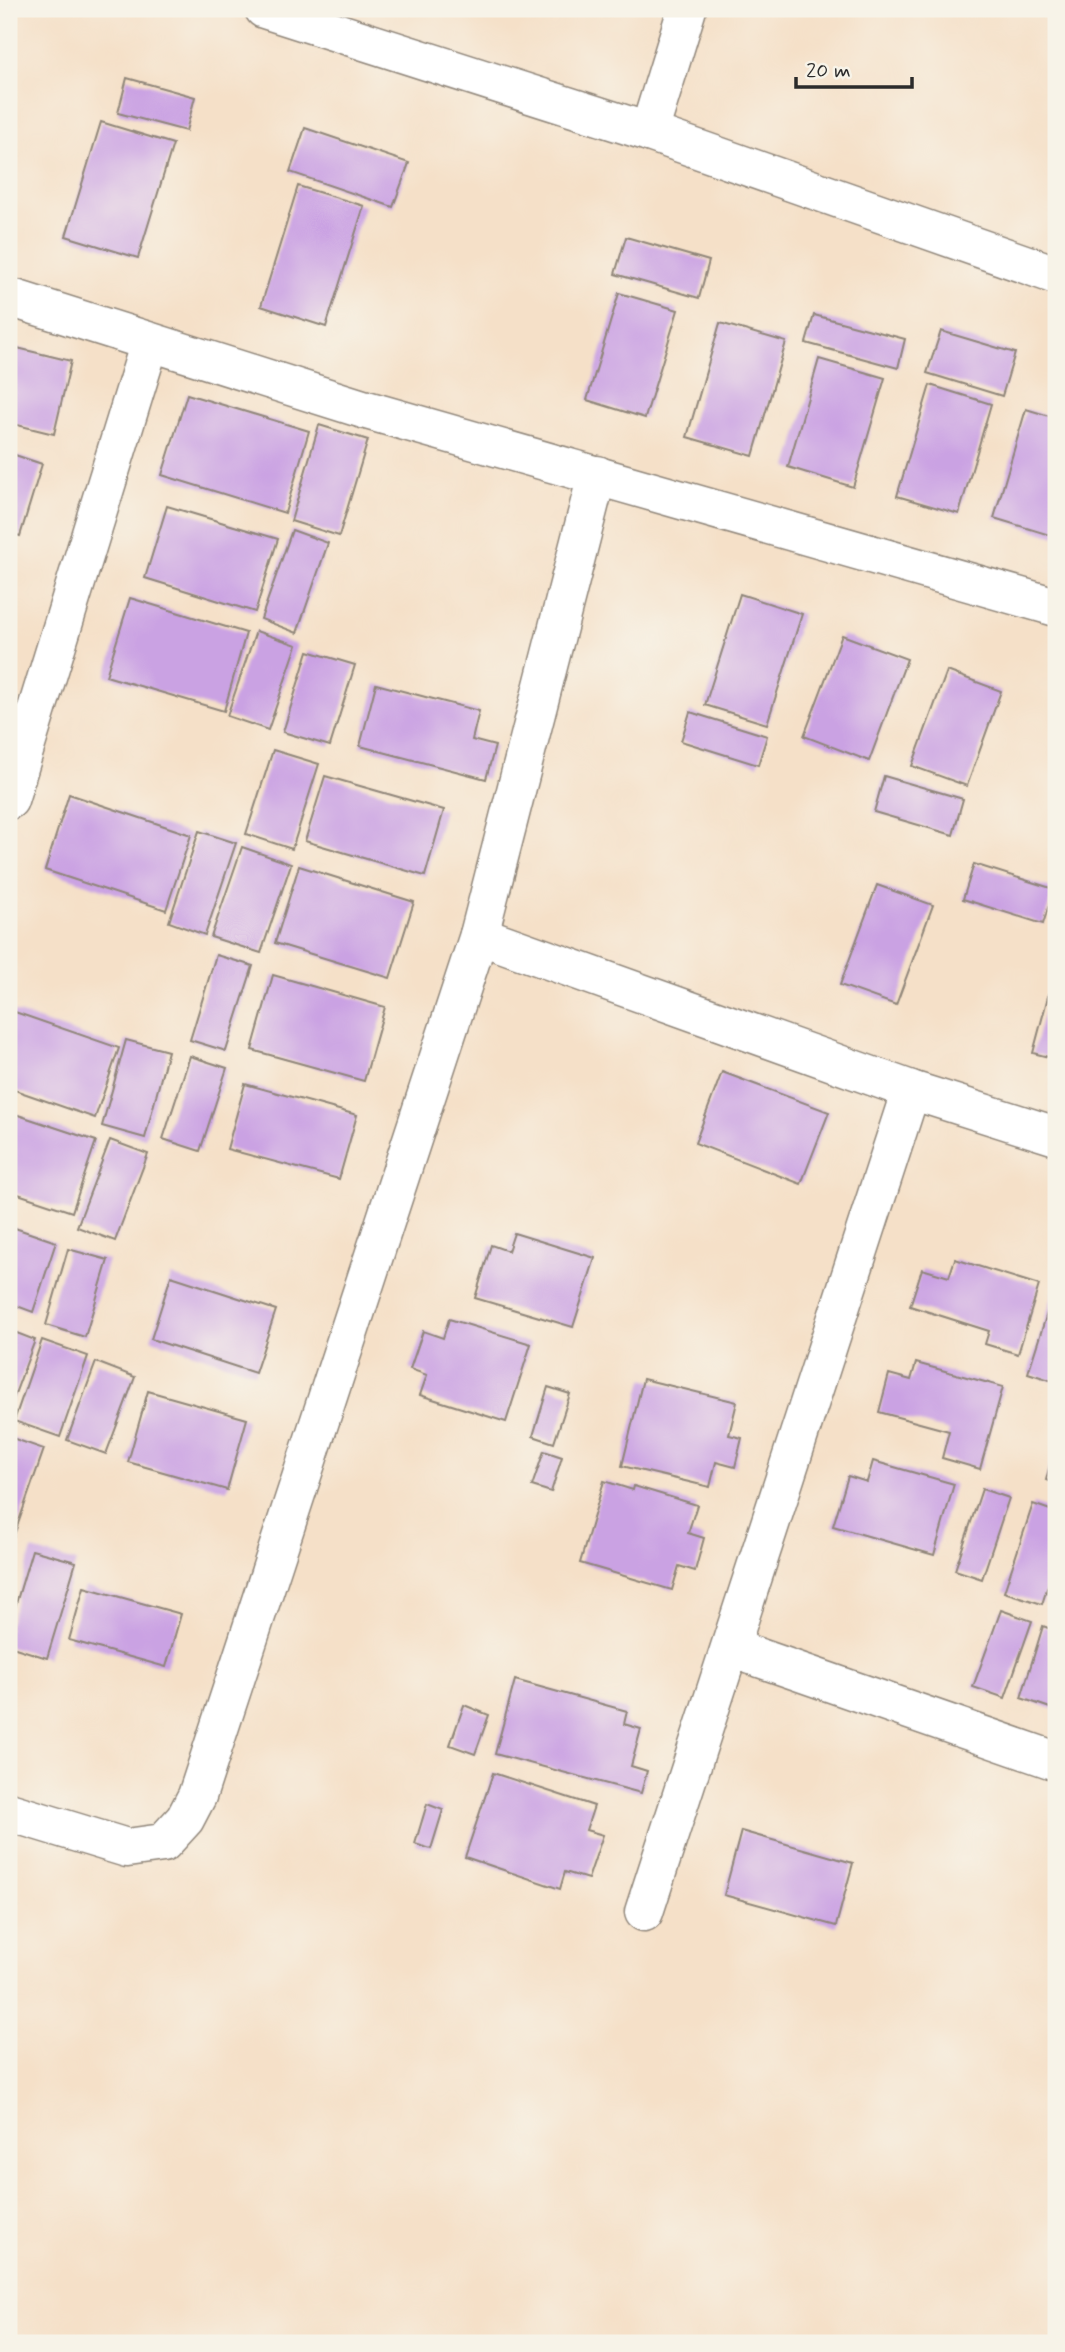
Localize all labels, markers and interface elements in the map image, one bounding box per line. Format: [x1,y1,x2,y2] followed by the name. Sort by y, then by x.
[796,46,911,90] scale bar
[806,57,851,85] text: 20 m

